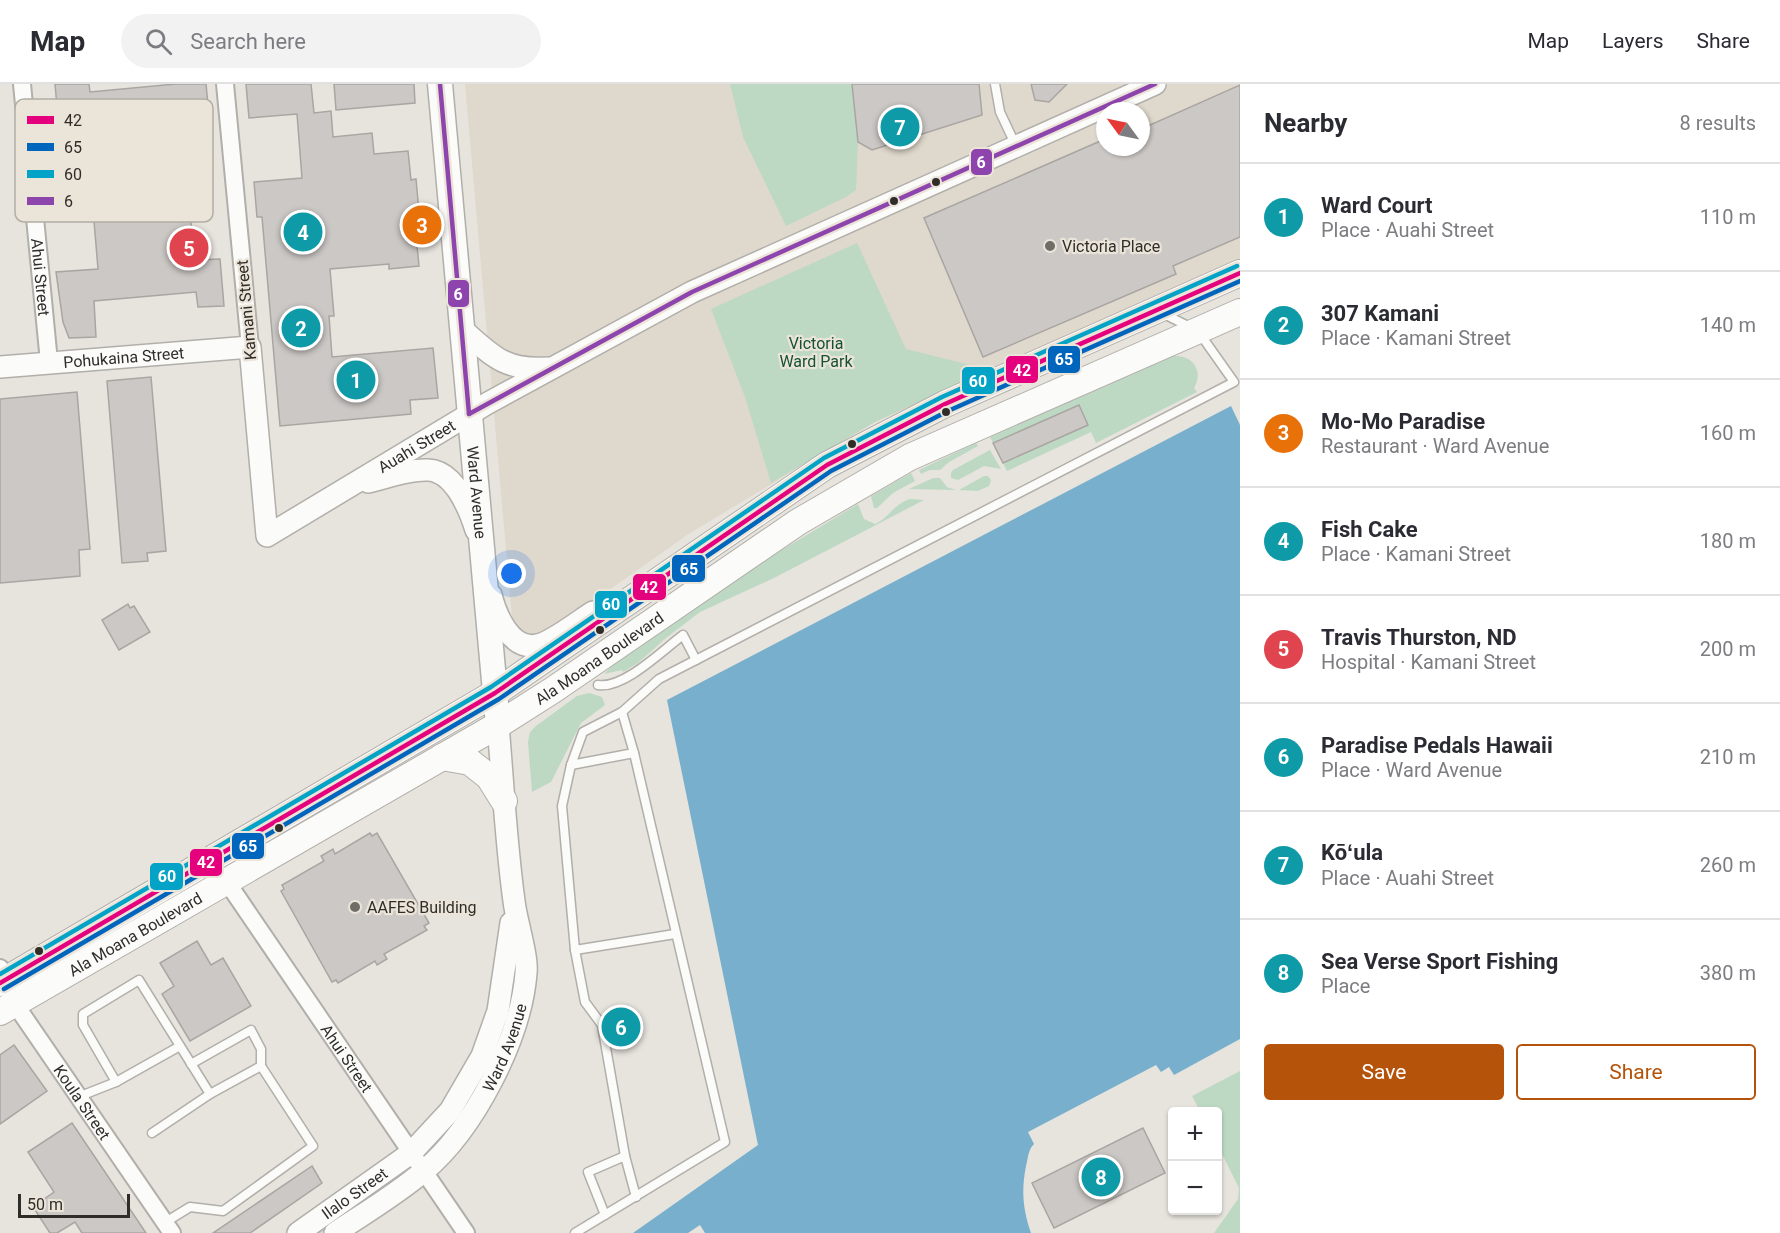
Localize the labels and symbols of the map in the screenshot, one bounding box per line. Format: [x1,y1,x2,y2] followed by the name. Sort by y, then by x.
[15,99,213,222] legend
[1096,102,1150,156] north arrow
[880,104,920,150] pin: 7
[64,111,82,130] text: 42
[64,138,82,157] text: 65
[970,148,993,176] line badge: 6
[976,153,986,172] text: 6
[64,165,82,184] text: 60
[930,176,942,188] unlabelled marker
[64,192,73,211] text: 6
[888,195,900,207] unlabelled marker
[402,202,442,248] pin: 3
[284,210,322,254] pin: 4
[170,226,208,270] pin: 5
[27,237,53,317] street label: Ahui Street
[1062,237,1160,256] place label: Victoria Place
[1043,239,1057,253] marker: Victoria Place
[233,259,260,361] street label: Kamani Street
[447,279,470,308] line badge: 6
[453,285,463,304] text: 6
[282,306,320,350] pin: 2
[779,334,853,371] park label: Victoria Ward Park
[62,343,185,372] street label: Pohukaina Street
[1047,345,1081,374] line badge: 65
[1055,350,1073,369] text: 65
[1005,355,1039,384] line badge: 42
[336,358,376,402] pin: 1
[1013,361,1031,380] text: 42
[961,366,996,395] line badge: 60
[969,372,987,391] text: 60
[940,406,952,418] unlabelled marker
[375,416,459,477] street label: Auahi Street
[846,438,858,450] unlabelled marker
[463,445,490,540] street label: Ward Avenue
[671,554,706,583] line badge: 65
[497,559,526,588] your location
[680,560,698,579] text: 65
[632,573,667,601] line badge: 42
[640,578,658,597] text: 42
[594,590,628,619] line badge: 60
[602,595,620,614] text: 60
[532,608,667,709] street label: Ala Moana Boulevard
[594,624,606,636] unlabelled marker
[273,822,285,834] unlabelled marker
[231,832,265,860] line badge: 65
[239,837,257,856] text: 65
[189,848,223,877] line badge: 42
[197,853,215,872] text: 42
[149,862,184,891] line badge: 60
[158,867,176,886] text: 60
[65,889,206,981] street label: Ala Moana Boulevard
[367,898,477,917] place label: AAFES Building
[348,900,362,914] marker: AAFES Building
[33,945,45,957] unlabelled marker
[479,1001,531,1095] street label: Ward Avenue
[602,1004,640,1050] pin: 6
[317,1021,376,1096] street label: Ahui Street
[50,1061,114,1144] street label: Koula Street
[1082,1154,1120,1200] pin: 8
[318,1164,391,1223] street label: Ilalo Street
[18,1191,130,1218] scale bar

